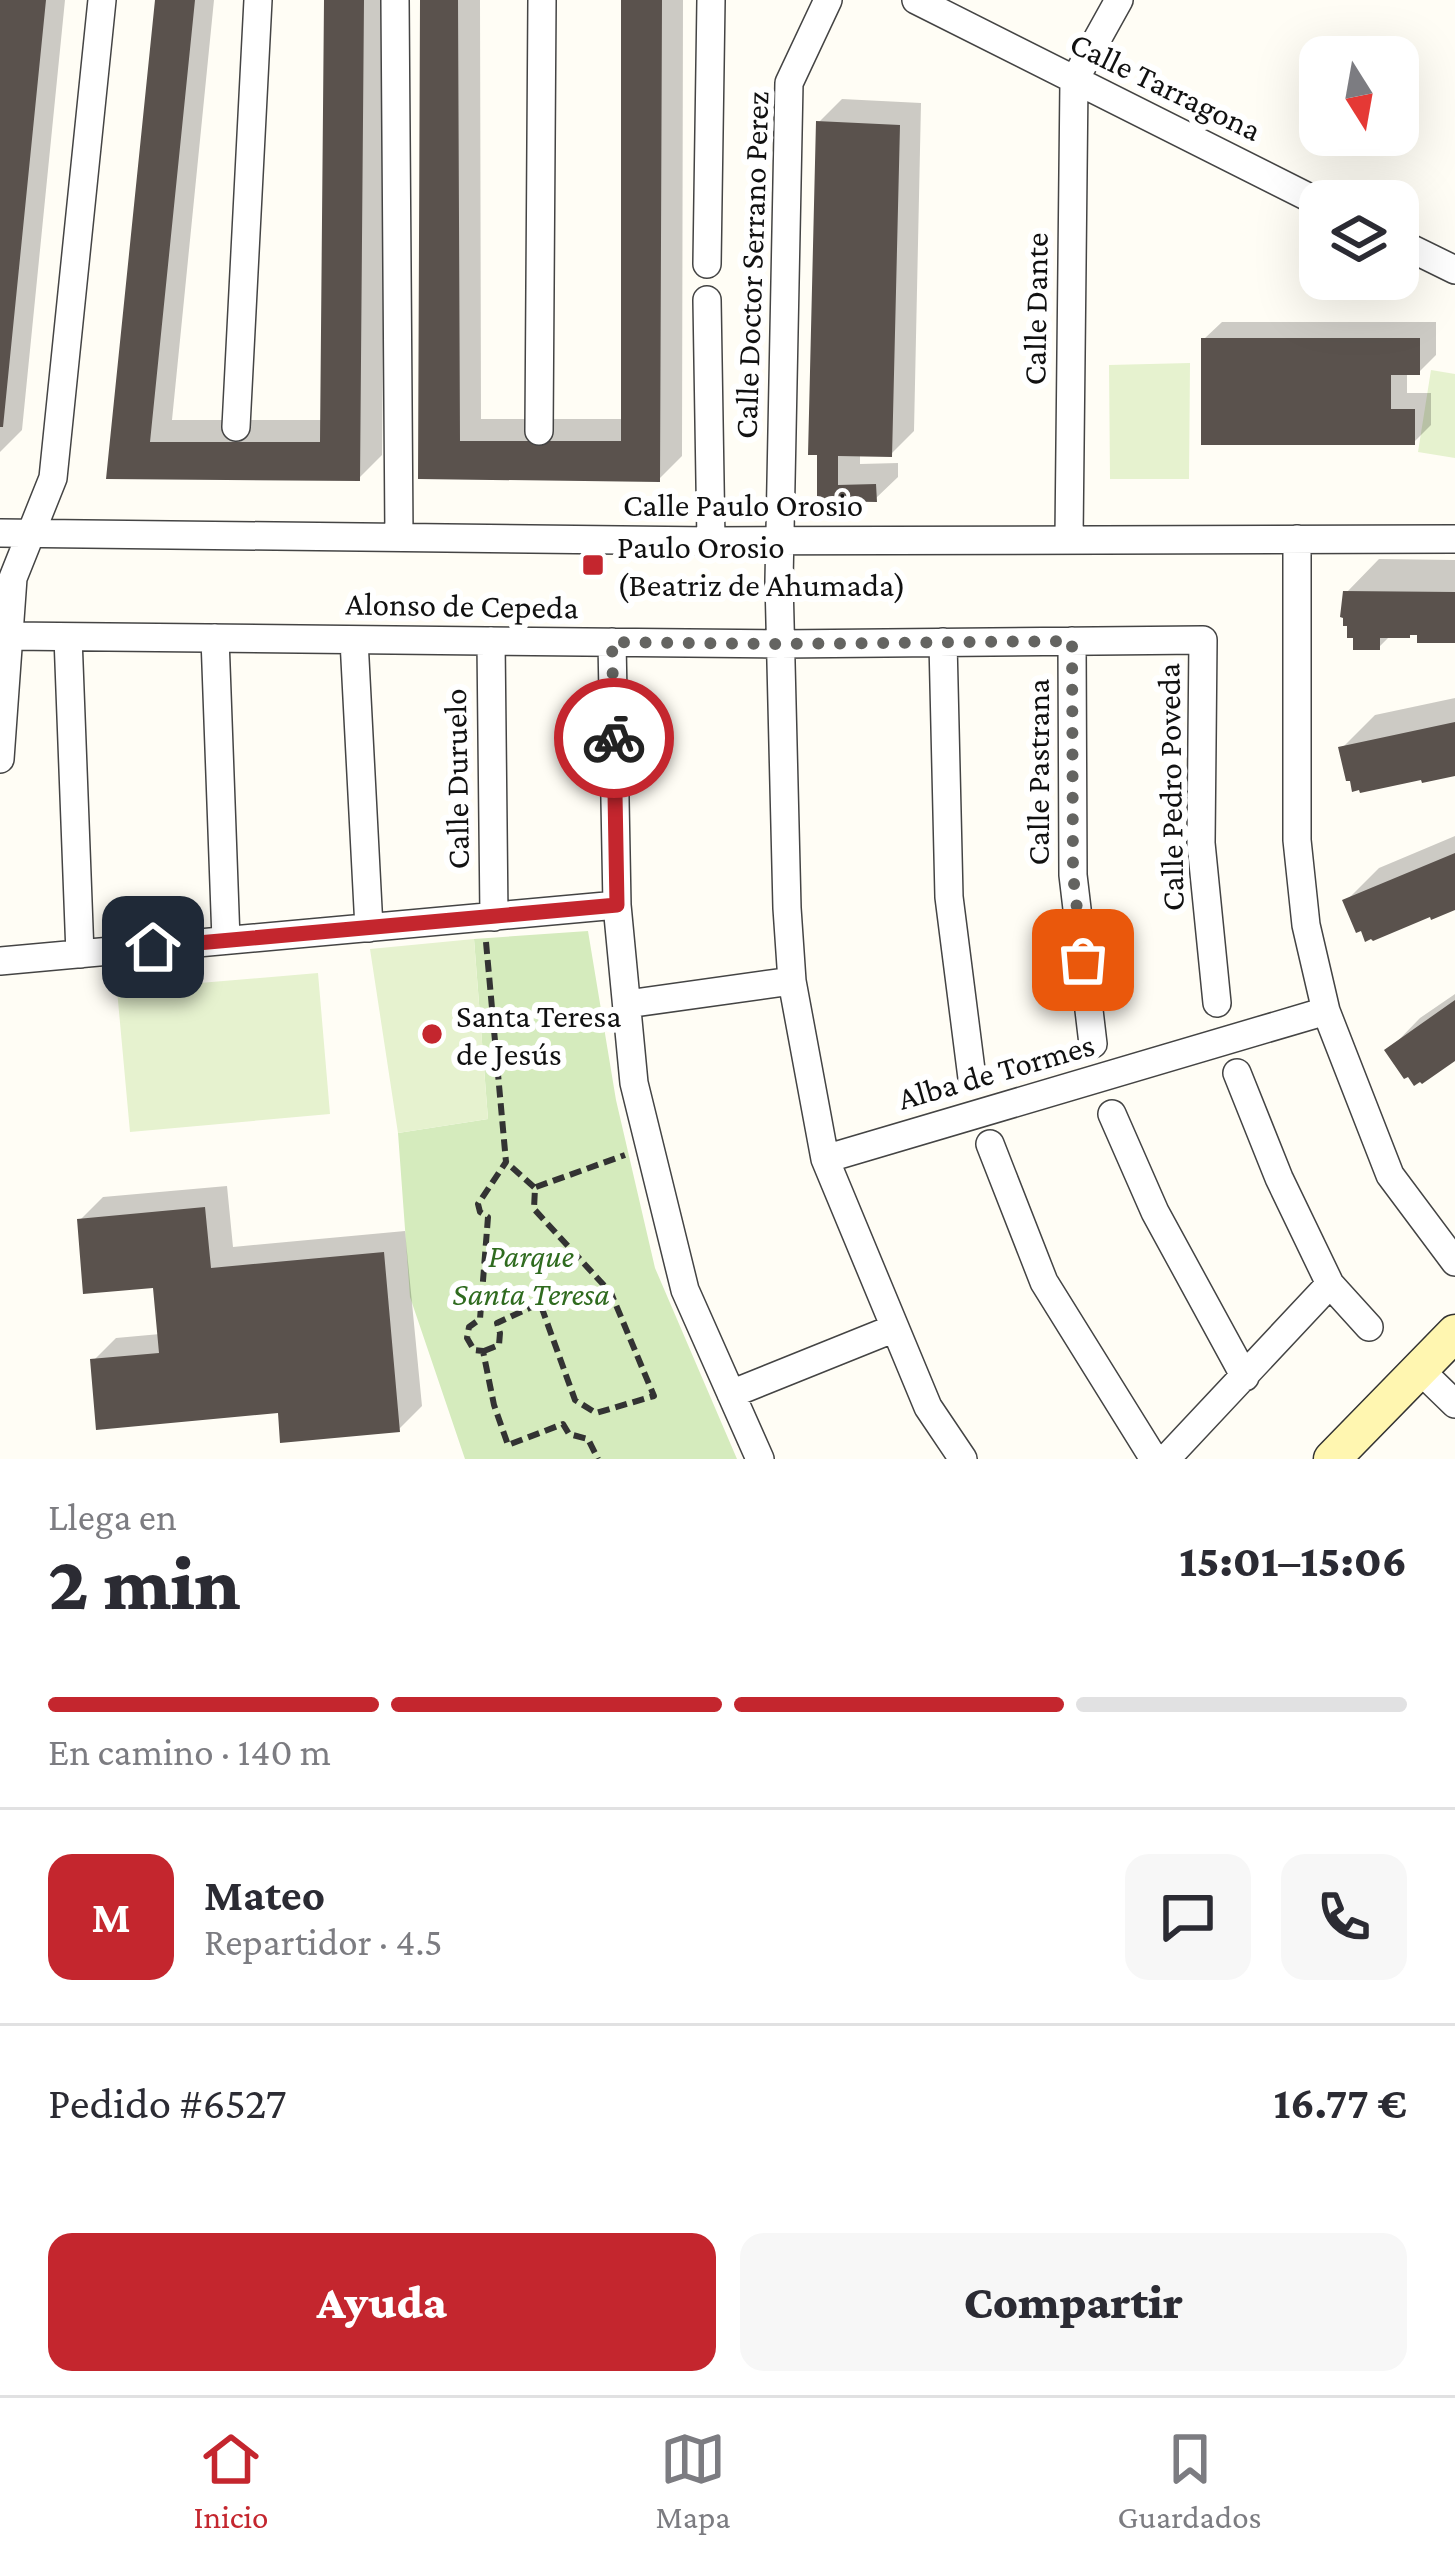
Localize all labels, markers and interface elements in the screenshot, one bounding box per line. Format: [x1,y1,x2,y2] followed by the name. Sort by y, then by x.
[1064,24,1268,148] street label: Calle Tarragona
[1299,36,1419,156] north arrow
[1299,36,1419,300] map controls
[726,91,776,439] street label: Calle Doctor Serrano Perez
[1299,180,1419,300] button: layers
[1015,232,1055,386] street label: Calle Dante
[623,486,863,523] street label: Calle Paulo Orosio
[617,528,906,604] place label: Paulo Orosio (Beatriz de Ahumada)
[580,552,606,578] marker: Paulo Orosio (Beatriz de Ahumada)
[345,584,579,626] street label: Alonso de Cepeda
[1149,663,1191,911] street label: Calle Pedro Poveda
[554,678,674,798] courier
[1019,678,1056,866] street label: Calle Pastrana
[436,688,476,870] street label: Calle Duruelo
[581,705,647,771] icon: bike
[102,896,204,998] pin
[1032,909,1134,1011] pin
[120,914,186,980] icon: home
[1050,927,1116,993] icon: bag
[456,997,622,1072] place label: Santa Teresa de Jesús
[419,1021,445,1047] marker: Santa Teresa de Jesús
[894,1025,1098,1117] street label: Alba de Tormes
[452,1237,610,1312] park label: Parque Santa Teresa
[48,1495,177,1538] text: Llega en
[1179,1536,1407,1586] text: 15:01–15:06
[48,1539,241,1626] text: 2 min
[48,1730,331,1773] text: En camino · 140 m
[1125,1854,1251,1980] button: chat
[1281,1854,1407,1980] button: phone
[204,1870,325,1920] text: Mateo
[91,1892,131,1942] text: M
[204,1920,443,1963] text: Repartidor · 4.5
[48,2078,286,2128] text: Pedido #6527
[1273,2078,1407,2128] text: 16.77 €
[48,2233,716,2371] button: Ayuda
[740,2233,1407,2371] button: Compartir
[193,2426,269,2535] tab: Inicio
[655,2426,731,2535] tab: Mapa
[1118,2426,1262,2535] tab: Guardados

